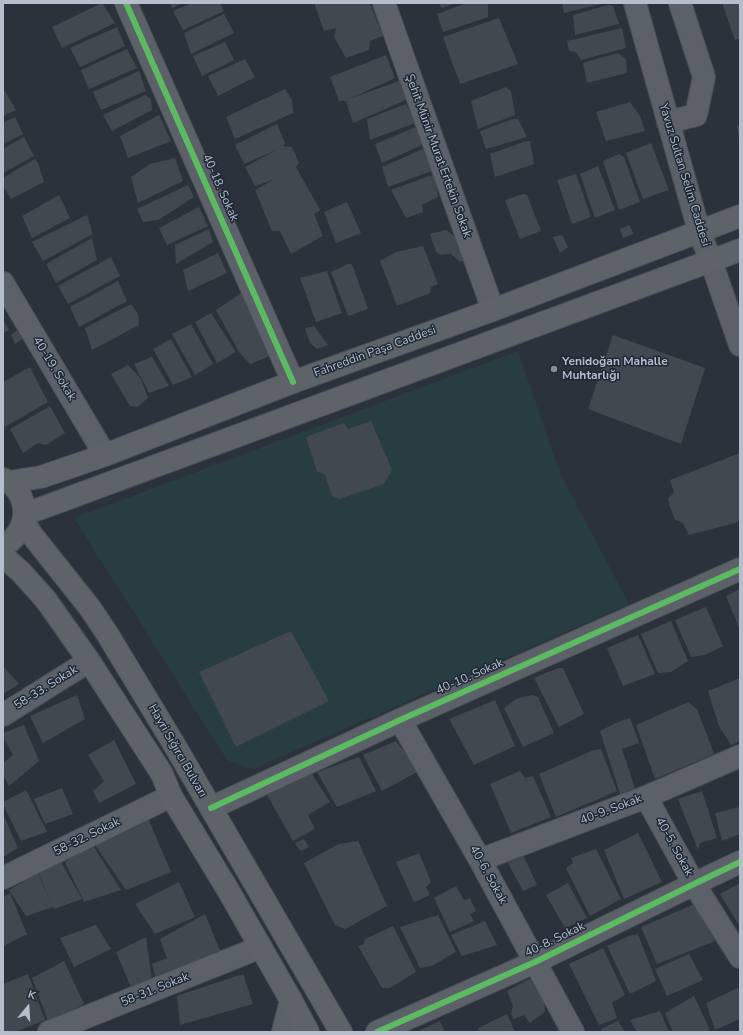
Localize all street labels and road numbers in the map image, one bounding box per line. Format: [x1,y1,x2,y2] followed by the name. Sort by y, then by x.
[402,72,474,240] street label: Şehit Münir Murat Ertekin Sokak
[655,102,713,248] street label: Yavuz Sultan Selim Caddesi
[199,152,241,224] street label: 40-18. Sokak
[312,323,438,381] street label: Fahreddin Paşa Caddesi
[29,334,79,404] street label: 40-19. Sokak
[434,656,506,698] street label: 40-10. Sokak
[12,663,80,713] street label: 58-33. Sokak
[144,702,210,800] street label: Hayri Sığırcı Bulvarı
[578,792,644,828] street label: 40-9. Sokak
[51,815,123,859] street label: 58-32. Sokak
[652,815,696,879] street label: 40-5. Sokak
[466,843,510,907] street label: 40-6. Sokak
[523,919,587,961] street label: 40-8. Sokak
[119,970,191,1010] street label: 58-31. Sokak

